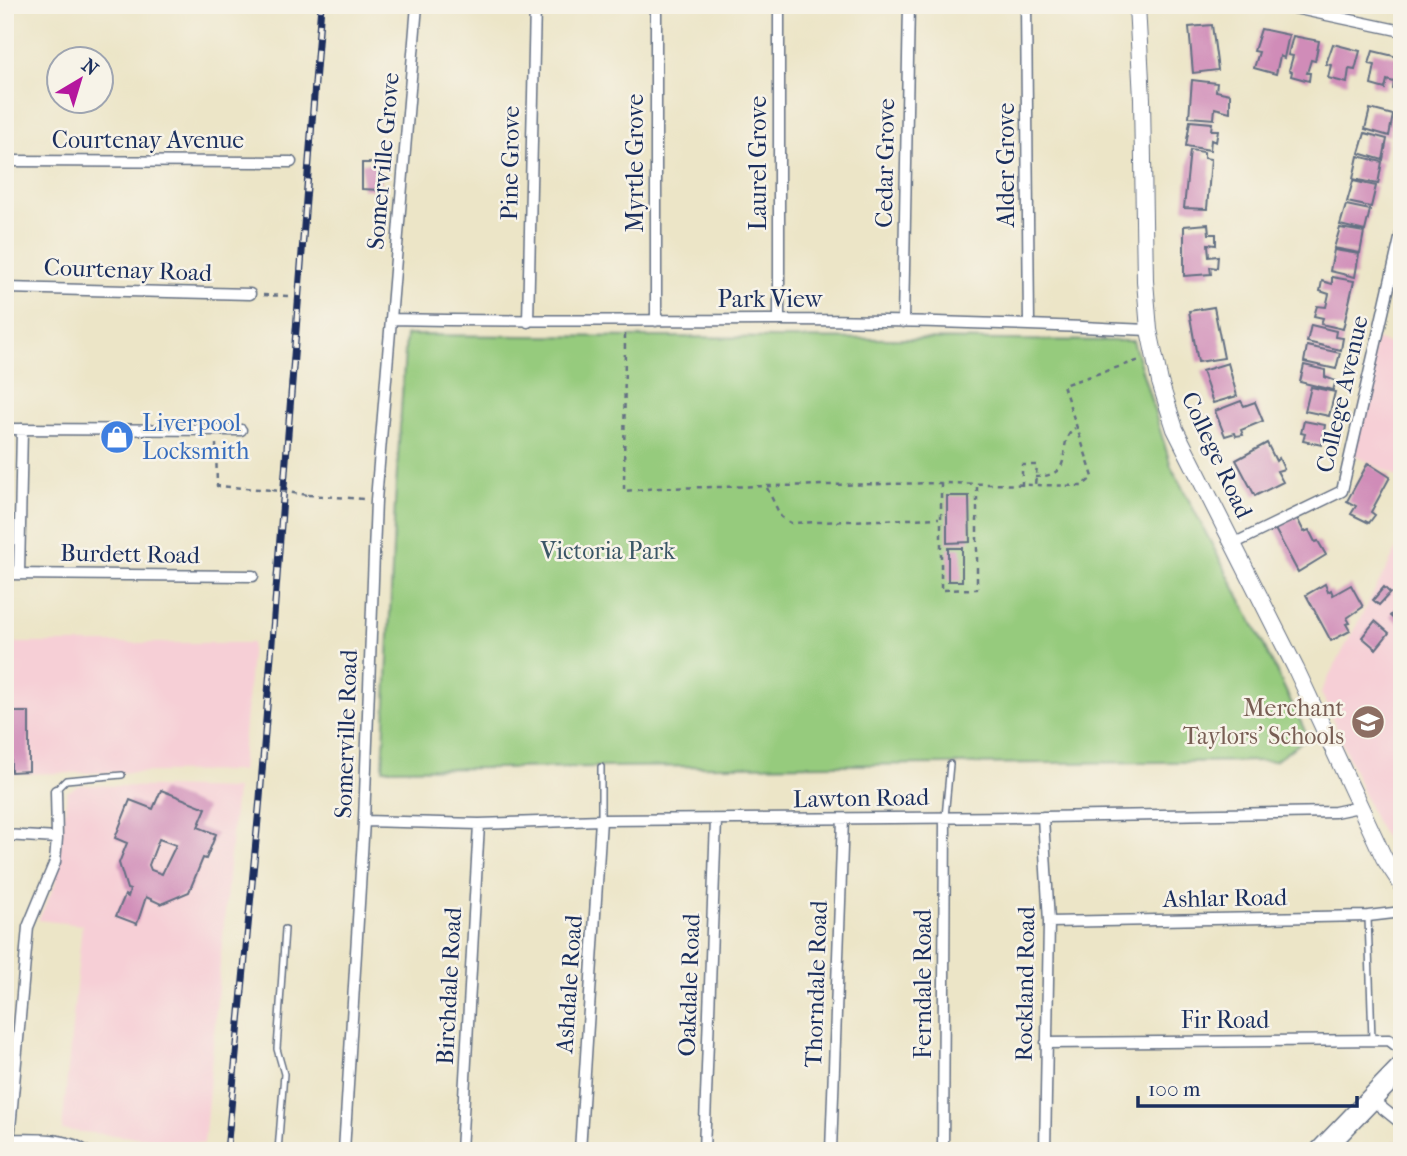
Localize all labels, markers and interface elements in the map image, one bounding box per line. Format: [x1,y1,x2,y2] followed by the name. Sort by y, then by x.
[46,46,116,116] north arrow
[77,54,103,81] text: N
[361,71,405,251] street label: Somerville Grove
[621,93,649,232] street label: Myrtle Grove
[744,95,772,230] street label: Laurel Grove
[870,98,900,228] street label: Cedar Grove
[992,103,1020,228] street label: Alder Grove
[495,105,525,221] street label: Pine Grove
[52,126,244,154] street label: Courtenay Avenue
[43,253,214,287] street label: Courtenay Road
[718,285,824,313] street label: Park View
[1310,313,1374,475] street label: College Avenue
[1175,387,1259,524] street label: College Road
[142,409,250,465] place label: Liverpool Locksmith
[98,418,136,456] shop icon: Liverpool Locksmith
[540,537,676,565] park label: Victoria Park
[60,539,201,569] street label: Burdett Road
[329,648,363,819] street label: Somerville Road
[1183,694,1344,750] place label: Merchant Taylors' Schools
[1349,703,1387,741] school or university icon: Merchant Taylors' Schools
[793,783,930,813] street label: Lawton Road
[1162,883,1288,913] street label: Ashlar Road
[799,899,833,1068] street label: Thorndale Road
[1010,905,1040,1062] street label: Rockland Road
[431,906,467,1066] street label: Birchdale Road
[909,908,937,1059] street label: Ferndale Road
[673,912,706,1057] street label: Oakdale Road
[550,913,588,1055] street label: Ashdale Road
[1181,1006,1270,1034] street label: Fir Road
[1138,1065,1356,1109] scale bar
[1148,1077,1201,1101] text: 100 m

